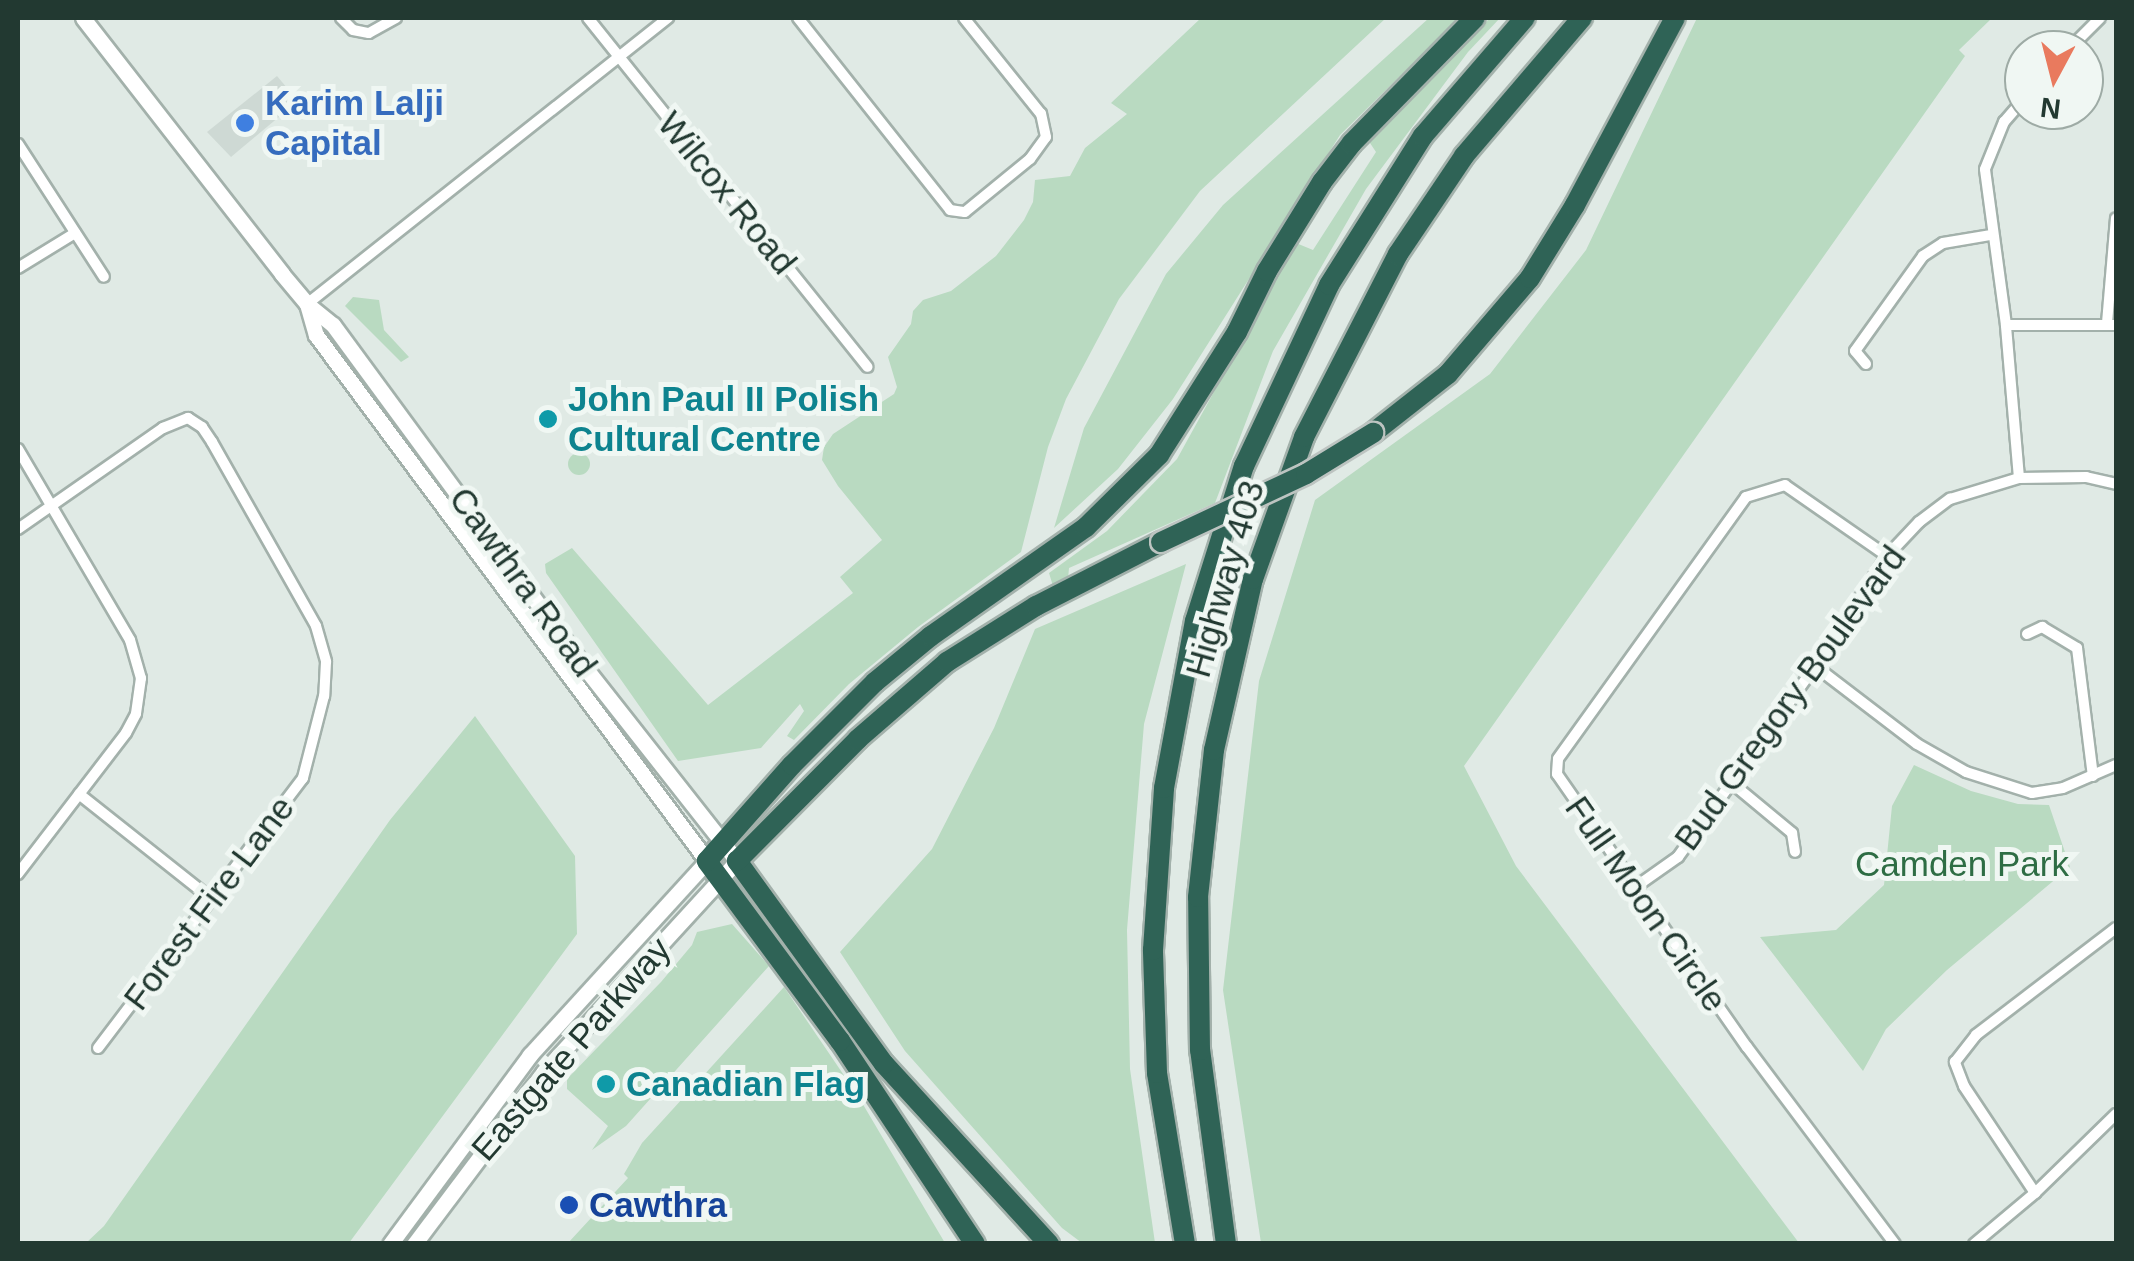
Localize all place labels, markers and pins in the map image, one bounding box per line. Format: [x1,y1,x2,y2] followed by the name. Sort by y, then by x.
[265,82,444,164] place label: Karim Lalji Capital
[234,112,256,134] marker: Karim Lalji Capital
[568,378,879,460] place label: John Paul II Polish Cultural Centre
[537,408,559,430] marker: John Paul II Polish Cultural Centre
[626,1063,865,1105] place label: Canadian Flag
[595,1073,617,1095] marker: Canadian Flag
[589,1184,727,1226] place label: Cawthra
[558,1194,580,1216] marker: Cawthra

